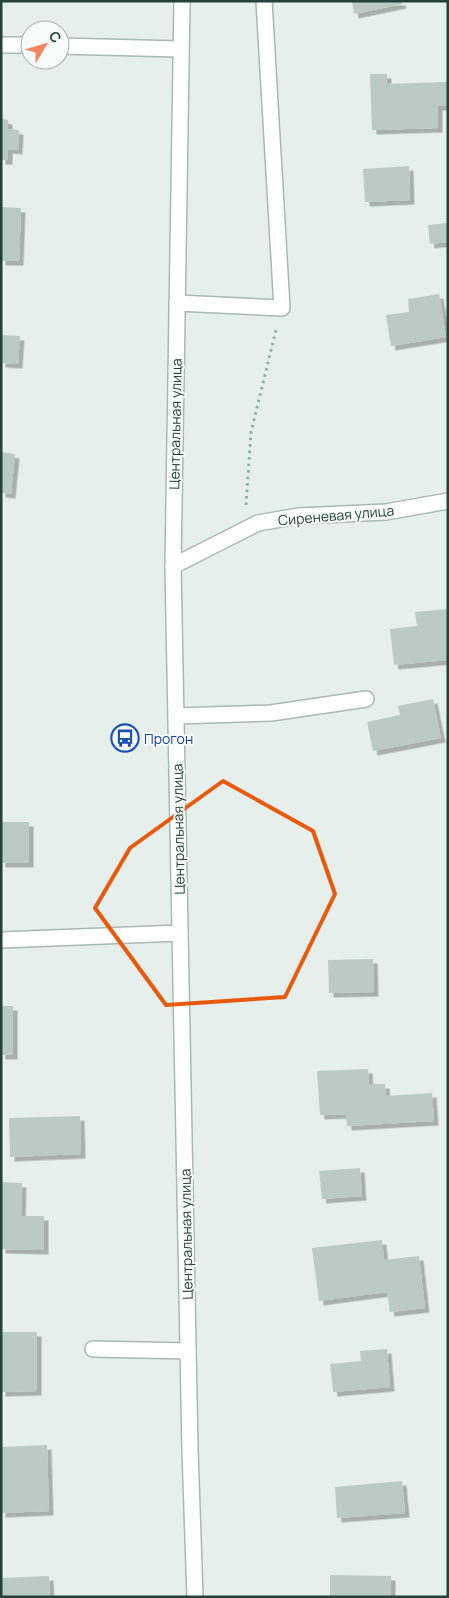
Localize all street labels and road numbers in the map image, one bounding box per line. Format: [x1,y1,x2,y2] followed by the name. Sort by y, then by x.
[164,358,186,490] street label: Центральная улица
[277,500,395,530] street label: Сиреневая улица
[167,763,189,895] street label: Центральная улица
[175,1168,197,1300] street label: Центральная улица

